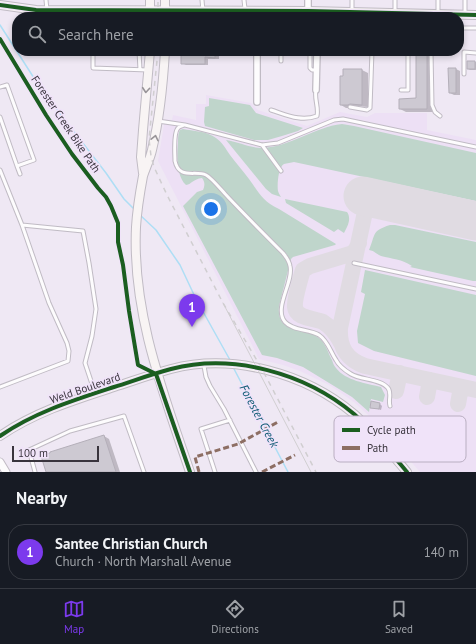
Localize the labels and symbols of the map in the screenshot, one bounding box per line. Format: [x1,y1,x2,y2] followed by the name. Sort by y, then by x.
[28,73,104,175] street label: Forester Creek Bike Path
[142,87,151,93] one-way arrow
[150,135,158,141] one-way arrow
[201,199,221,219] your location
[179,294,205,327] pin: 1
[48,369,122,407] street label: Weld Boulevard
[237,382,283,450] water label: Forester Creek
[334,416,466,462] legend
[367,423,416,437] text: Cycle path
[367,441,388,455] text: Path
[12,444,99,463] scale bar

